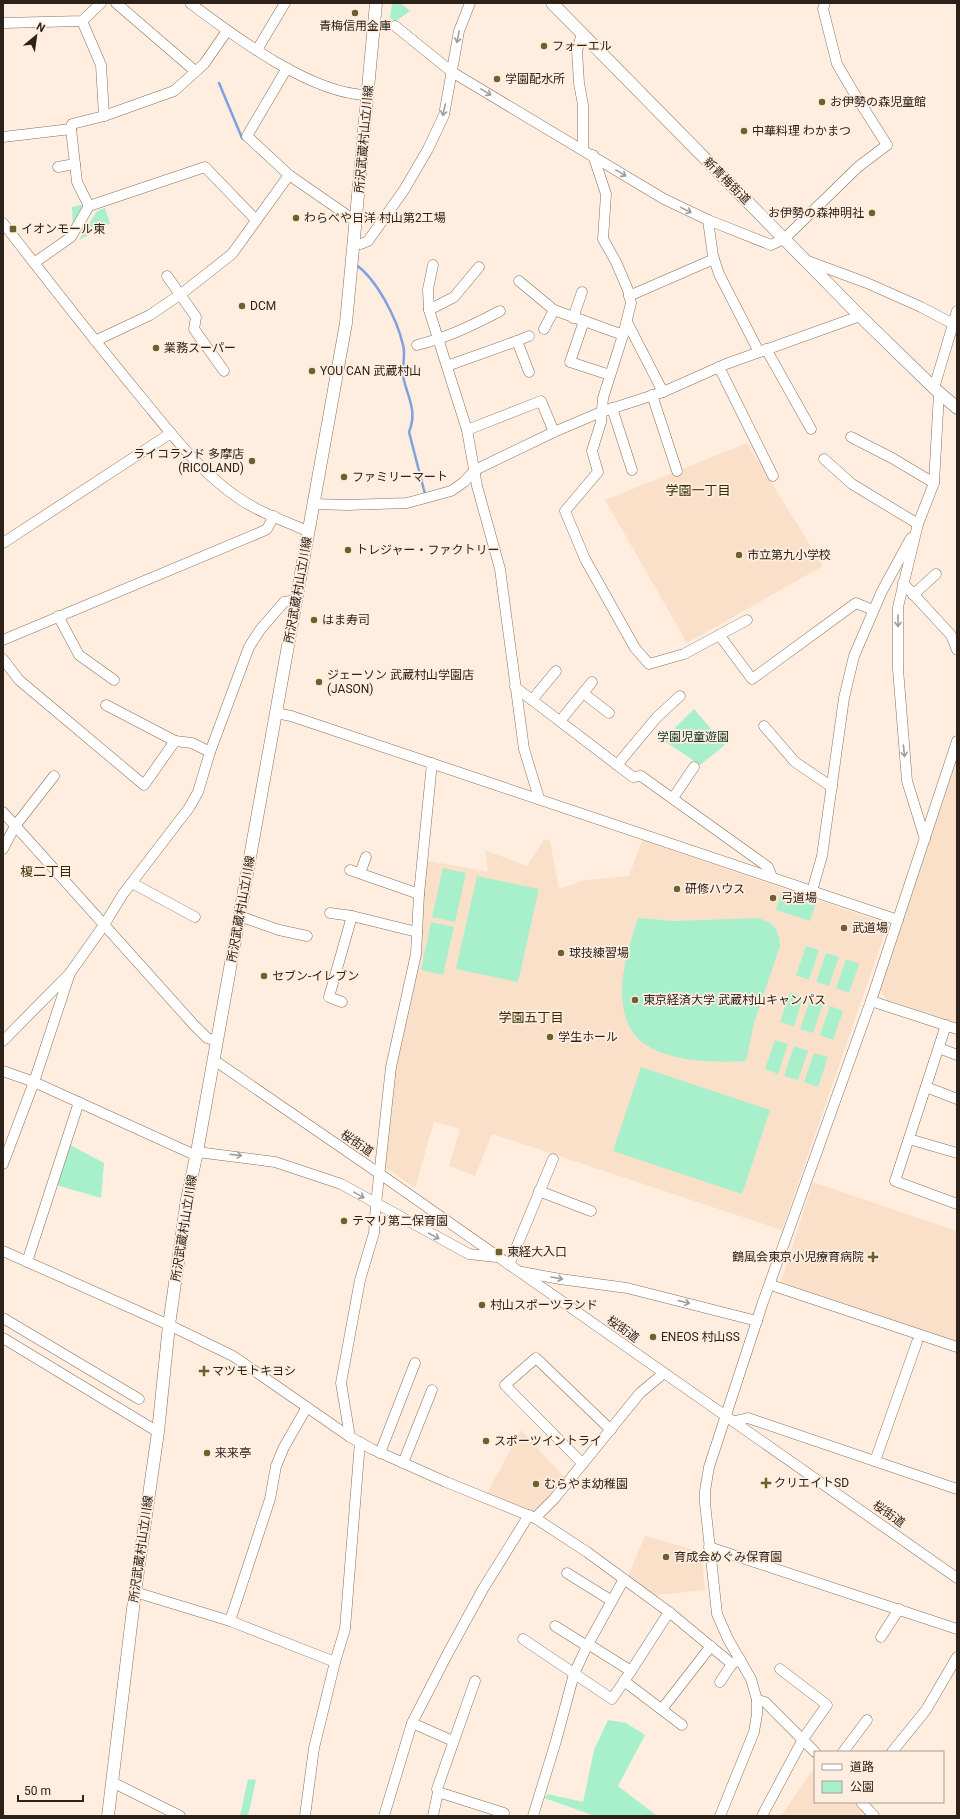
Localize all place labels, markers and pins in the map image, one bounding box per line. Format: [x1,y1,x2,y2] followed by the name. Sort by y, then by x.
[350,8,360,18] marker: 青梅信用金庫
[319,19,391,33] place label: 青梅信用金庫
[552,39,612,53] place label: フォーエル
[539,41,549,51] marker: フォーエル
[505,72,565,86] place label: 学園配水所
[492,74,502,84] marker: 学園配水所
[830,95,926,109] place label: お伊勢の森児童館
[817,97,827,107] marker: お伊勢の森児童館
[752,124,851,138] place label: 中華料理 わかまつ
[739,126,749,136] marker: 中華料理 わかまつ
[768,206,864,220] place label: お伊勢の森神明社
[867,208,877,218] marker: お伊勢の森神明社
[304,211,446,225] place label: わらべや日洋 村山第2工場
[291,213,301,223] marker: わらべや日洋 村山第2工場
[21,222,105,236] place label: イオンモール東
[8,224,18,234] marker: イオンモール東
[250,299,276,313] place label: DCM
[237,301,247,311] marker: DCM
[164,341,236,355] place label: 業務スーパー
[151,343,161,353] marker: 業務スーパー
[320,364,421,378] place label: YOU CAN 武蔵村山
[307,366,317,376] marker: YOU CAN 武蔵村山
[133,447,244,475] place label: ライコランド 多摩店 (RICOLAND)
[247,456,257,466] marker: ライコランド 多摩店 (RICOLAND)
[352,470,448,484] place label: ファミリーマート
[339,472,349,482] marker: ファミリーマート
[356,543,499,557] place label: トレジャー・ファクトリー
[343,545,353,555] marker: トレジャー・ファクトリー
[747,548,831,562] place label: 市立第九小学校
[734,550,744,560] marker: 市立第九小学校
[322,613,370,627] place label: はま寿司
[309,615,319,625] marker: はま寿司
[327,668,474,696] place label: ジェーソン 武蔵村山学園店 (JASON)
[314,677,324,687] marker: ジェーソン 武蔵村山学園店 (JASON)
[685,882,745,896] place label: 研修ハウス
[672,884,682,894] marker: 研修ハウス
[781,891,817,905] place label: 弓道場
[768,893,778,903] marker: 弓道場
[852,921,888,935] place label: 武道場
[839,923,849,933] marker: 武道場
[569,946,629,960] place label: 球技練習場
[556,948,566,958] marker: 球技練習場
[272,969,359,983] place label: セブン-イレブン
[259,971,269,981] marker: セブン-イレブン
[643,993,826,1007] place label: 東京経済大学 武蔵村山キャンパス
[630,995,640,1005] marker: 東京経済大学 武蔵村山キャンパス
[558,1030,618,1044] place label: 学生ホール
[545,1032,555,1042] marker: 学生ホール
[352,1214,448,1228] place label: テマリ第二保育園
[339,1216,349,1226] marker: テマリ第二保育園
[507,1245,567,1259] place label: 東経大入口
[494,1247,504,1257] marker: 東経大入口
[732,1250,864,1264] place label: 鶴風会東京小児療育病院
[867,1251,879,1263] marker: 鶴風会東京小児療育病院
[490,1298,598,1312] place label: 村山スポーツランド
[477,1300,487,1310] marker: 村山スポーツランド
[661,1330,740,1344] place label: ENEOS 村山SS
[648,1332,658,1342] marker: ENEOS 村山SS
[212,1364,296,1378] place label: マツモトキヨシ
[199,1366,209,1376] marker: マツモトキヨシ
[494,1434,602,1448] place label: スポーツイントライ
[481,1436,491,1446] marker: スポーツイントライ
[215,1446,251,1460] place label: 来来亭
[202,1448,212,1458] marker: 来来亭
[774,1476,849,1490] place label: クリエイトSD
[544,1477,628,1491] place label: むらやま幼稚園
[761,1478,771,1488] marker: クリエイトSD
[531,1479,541,1489] marker: むらやま幼稚園
[674,1550,782,1564] place label: 育成会めぐみ保育園
[661,1552,671,1562] marker: 育成会めぐみ保育園

